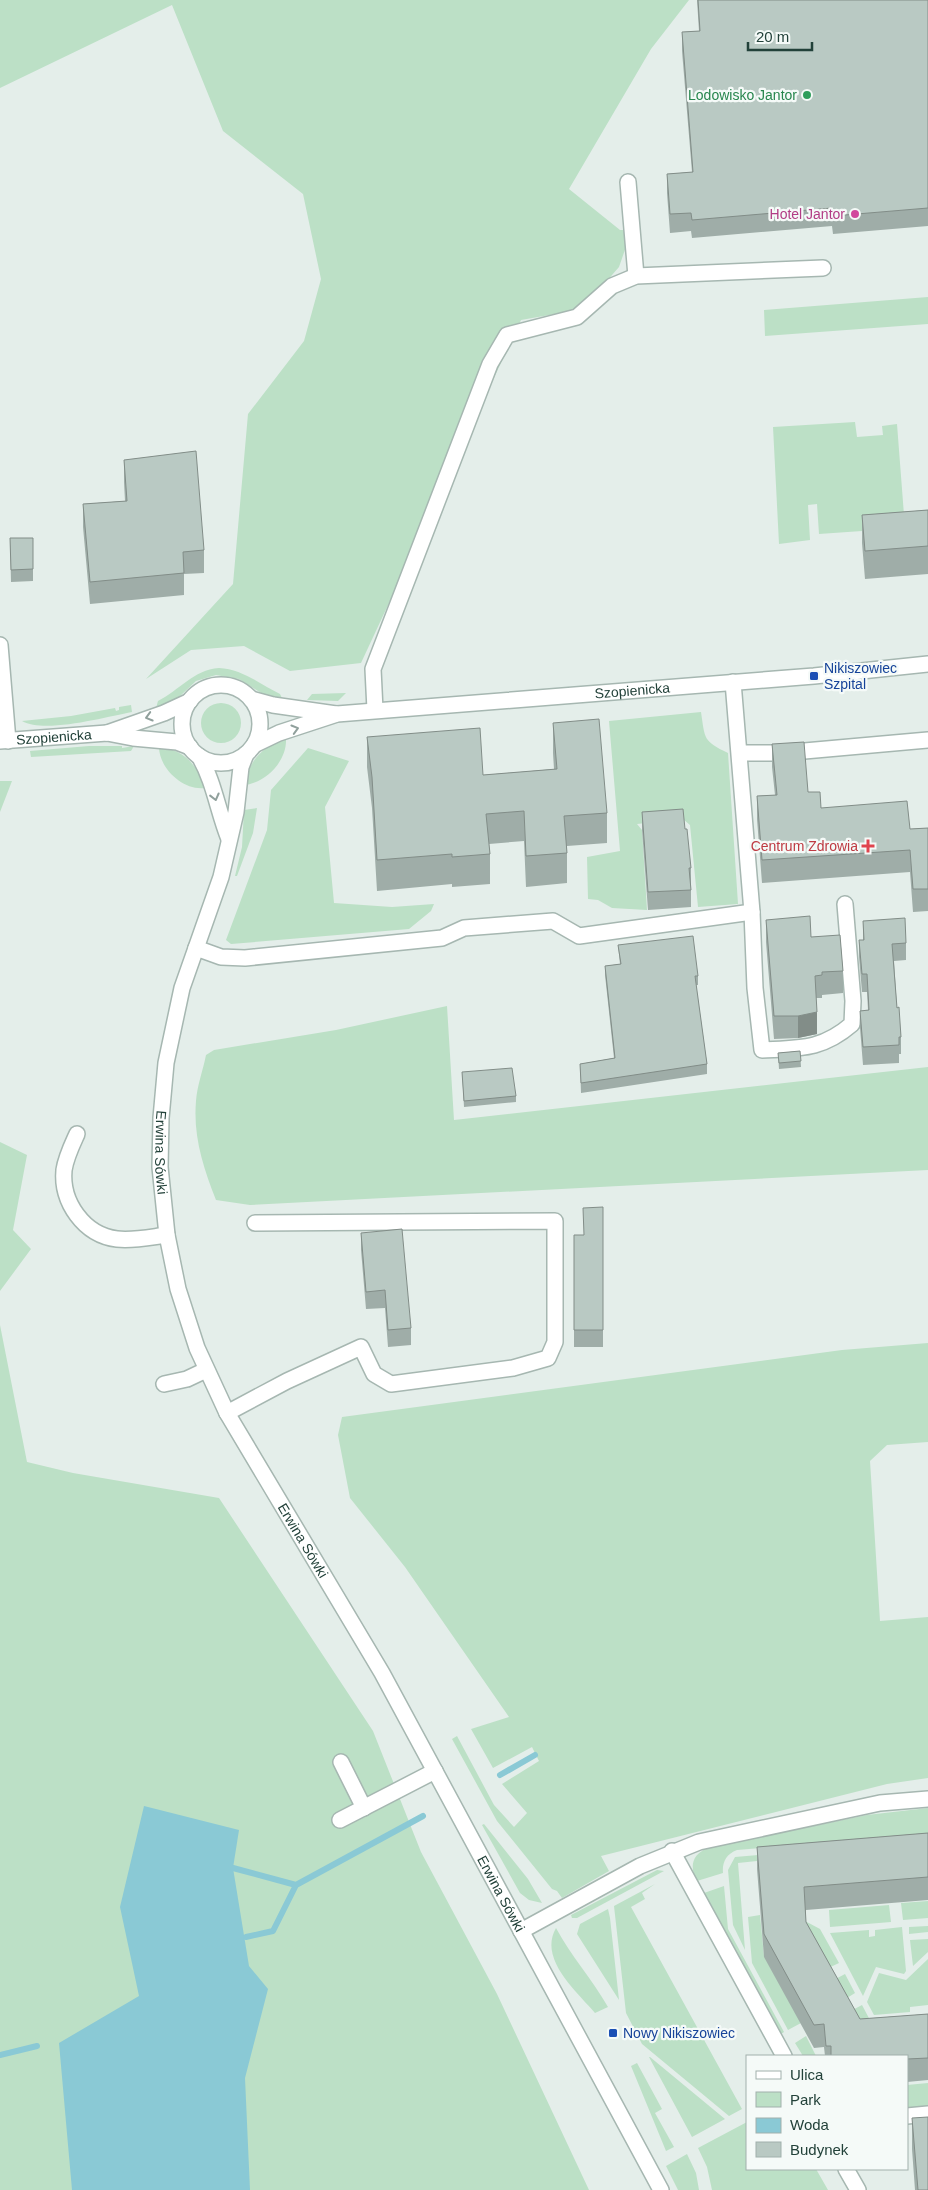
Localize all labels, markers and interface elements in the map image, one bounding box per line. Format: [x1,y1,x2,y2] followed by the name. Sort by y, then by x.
[748,20,812,52] scale bar
[756,28,789,45] text: 20 m
[688,87,797,103] place label: Lodowisko Jantor
[801,89,813,101] marker: Lodowisko Jantor
[770,206,845,222] place label: Hotel Jantor
[849,208,861,220] marker: Hotel Jantor
[824,660,897,692] place label: Nikiszowiec Szpital
[808,670,820,682] marker: Nikiszowiec Szpital
[594,679,671,701] street label: Szopienicka
[145,712,153,722] one-way arrow
[291,724,299,734] one-way arrow
[16,726,92,748] street label: Szopienicka
[209,792,220,801] one-way arrow
[751,838,858,854] place label: Centrum Zdrowia
[862,840,874,852] marker: Centrum Zdrowia
[152,1110,171,1195] street label: Erwina Sówki
[275,1500,331,1581] street label: Erwina Sówki
[474,1853,528,1935] street label: Erwina Sówki
[623,2025,735,2041] place label: Nowy Nikiszowiec
[607,2027,619,2039] marker: Nowy Nikiszowiec
[746,2055,908,2170] legend
[790,2066,824,2083] text: Ulica
[790,2091,821,2108] text: Park
[790,2116,830,2133] text: Woda
[790,2141,849,2158] text: Budynek

